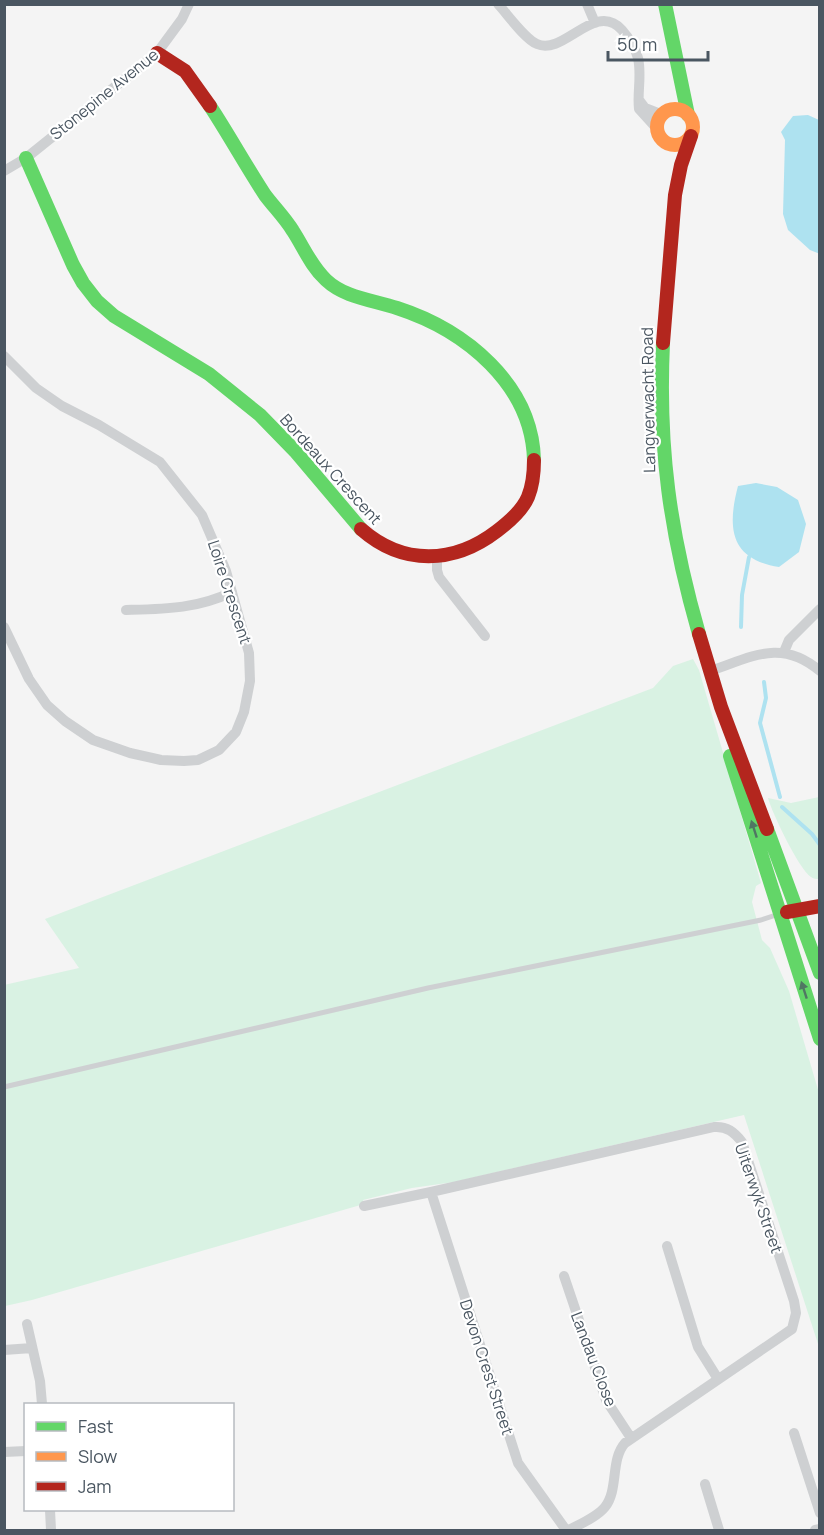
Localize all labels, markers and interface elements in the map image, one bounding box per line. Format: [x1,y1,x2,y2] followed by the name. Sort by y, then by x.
[608,24,708,62] scale bar
[617,32,657,56] text: 50 m
[45,43,163,145] street label: Stonepine Avenue
[636,327,660,473] street label: Langverwacht Road
[275,409,387,529] street label: Bordeaux Crescent
[203,537,257,647] street label: Loire Crescent
[748,820,758,838] one-way arrow
[798,981,808,999] one-way arrow
[730,1140,788,1256] street label: Uiterwyk Street
[455,1296,519,1438] street label: Devon Crest Street
[566,1308,622,1410] street label: Landau Close
[24,1403,234,1511] legend
[78,1414,113,1438] text: Fast
[78,1444,118,1468] text: Slow
[78,1474,112,1498] text: Jam

